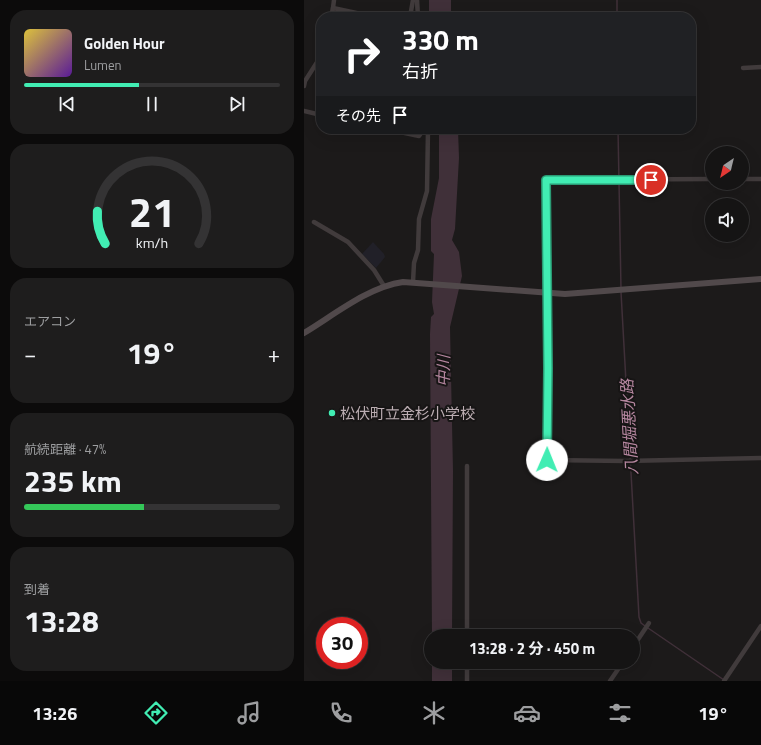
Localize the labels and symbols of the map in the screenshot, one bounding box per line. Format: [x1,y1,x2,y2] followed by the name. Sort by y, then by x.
[705,146,749,190] north arrow
[634,163,668,197] pin
[431,353,455,387] water label: 中川
[614,376,643,476] water label: 八間堀悪水路
[340,402,475,425] place label: 松伏町立金杉小学校
[327,408,337,418] marker: 松伏町立金杉小学校
[526,439,568,481] position arrow
[316,617,368,669] speed limit sign: 30

